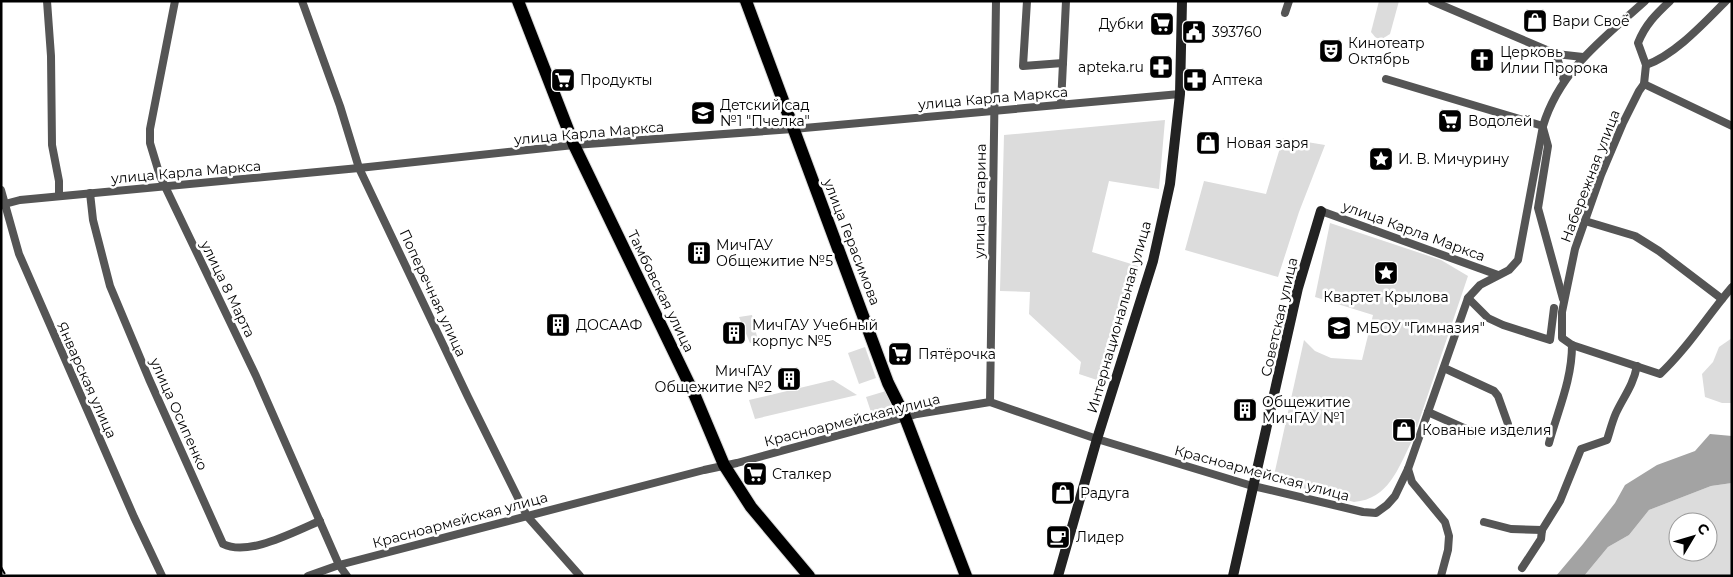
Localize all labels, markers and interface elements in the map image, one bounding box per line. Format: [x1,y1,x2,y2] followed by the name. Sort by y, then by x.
[1522,8,1548,34] shop icon: Вари Своё
[1149,11,1175,37] supermarket icon: Дубки
[1552,12,1630,30] place label: Вари Своё
[1099,15,1144,33] place label: Дубки
[1181,19,1207,45] public building icon: 393760
[1212,23,1262,41] place label: 393760
[1348,34,1425,68] place label: Кинотеатр Октябрь
[1318,38,1344,64] theatre icon: Кинотеатр Октябрь
[1500,43,1608,77] place label: Церковь Илии Пророка
[1469,47,1495,73] church icon: Церковь Илии Пророка
[1148,54,1174,80] pharmacy icon: apteka.ru
[1078,58,1144,76] place label: apteka.ru
[550,67,576,93] supermarket icon: Продукты
[1182,67,1208,93] pharmacy icon: Аптека
[580,71,653,89] place label: Продукты
[1212,71,1263,89] place label: Аптека
[916,82,1069,114] street label: улица Карла Маркса
[720,96,810,130] place label: Детский сад №1 "Пчелка"
[690,100,716,126] school or university icon: Детский сад №1 "Пчелка"
[1556,107,1624,245] street label: Набережная улица
[1437,108,1463,134] supermarket icon: Водолей
[1468,112,1532,130] place label: Водолей
[512,117,665,149] street label: улица Карла Маркса
[1195,130,1221,156] shop icon: Новая заря
[1226,134,1309,152] place label: Новая заря
[970,143,990,260] street label: улица Гагарина
[1368,146,1394,172] place icon: И. В. Мичурину
[1398,150,1509,168] place label: И. В. Мичурину
[109,156,262,188] street label: улица Карла Маркса
[819,175,884,308] street label: улица Герасимова
[1339,196,1488,265] street label: улица Карла Маркса
[1083,219,1155,415] street label: Интернациональная улица
[396,226,470,360] street label: Поперечная улица
[624,227,698,355] street label: Тамбовская улица
[716,236,833,270] place label: МичГАУ Общежитие №5
[196,237,259,340] street label: улица 8 Марта
[686,240,712,266] building icon: МичГАУ Общежитие №5
[1257,256,1301,378] street label: Советская улица
[1373,260,1399,286] place icon: Квартет Крылова
[1323,288,1449,306] place label: Квартет Крылова
[545,312,571,338] building icon: ДОСААФ
[1326,315,1352,341] school or university icon: МБОУ "Гимназия"
[576,316,643,334] place label: ДОСААФ
[752,316,878,350] place label: МичГАУ Учебный корпус №5
[53,319,121,441] street label: Январская улица
[1356,319,1485,337] place label: МБОУ "Гимназия"
[721,320,747,346] building icon: МичГАУ Учебный корпус №5
[887,341,913,367] supermarket icon: Пятёрочка
[918,345,996,363] place label: Пятёрочка
[146,354,212,473] street label: улица Осипенко
[655,362,772,396] place label: МичГАУ Общежитие №2
[776,366,802,392] building icon: МичГАУ Общежитие №2
[762,389,942,451] street label: Красноармейская улица
[1262,393,1351,427] place label: Общежитие МичГАУ №1
[1232,397,1258,423] building icon: Общежитие МичГАУ №1
[1391,417,1417,443] shop icon: Кованые изделия
[1422,421,1551,439] place label: Кованые изделия
[1172,441,1352,505] street label: Красноармейская улица
[742,461,768,487] supermarket icon: Сталкер
[772,465,832,483] place label: Сталкер
[1050,480,1076,506] shop icon: Радуга
[1080,484,1130,502] place label: Радуга
[370,488,550,552] street label: Красноармейская улица
[1668,512,1718,562] north arrow
[1693,519,1713,539] text: С
[1045,524,1071,550] cafe icon: Лидер
[1076,528,1124,546] place label: Лидер

